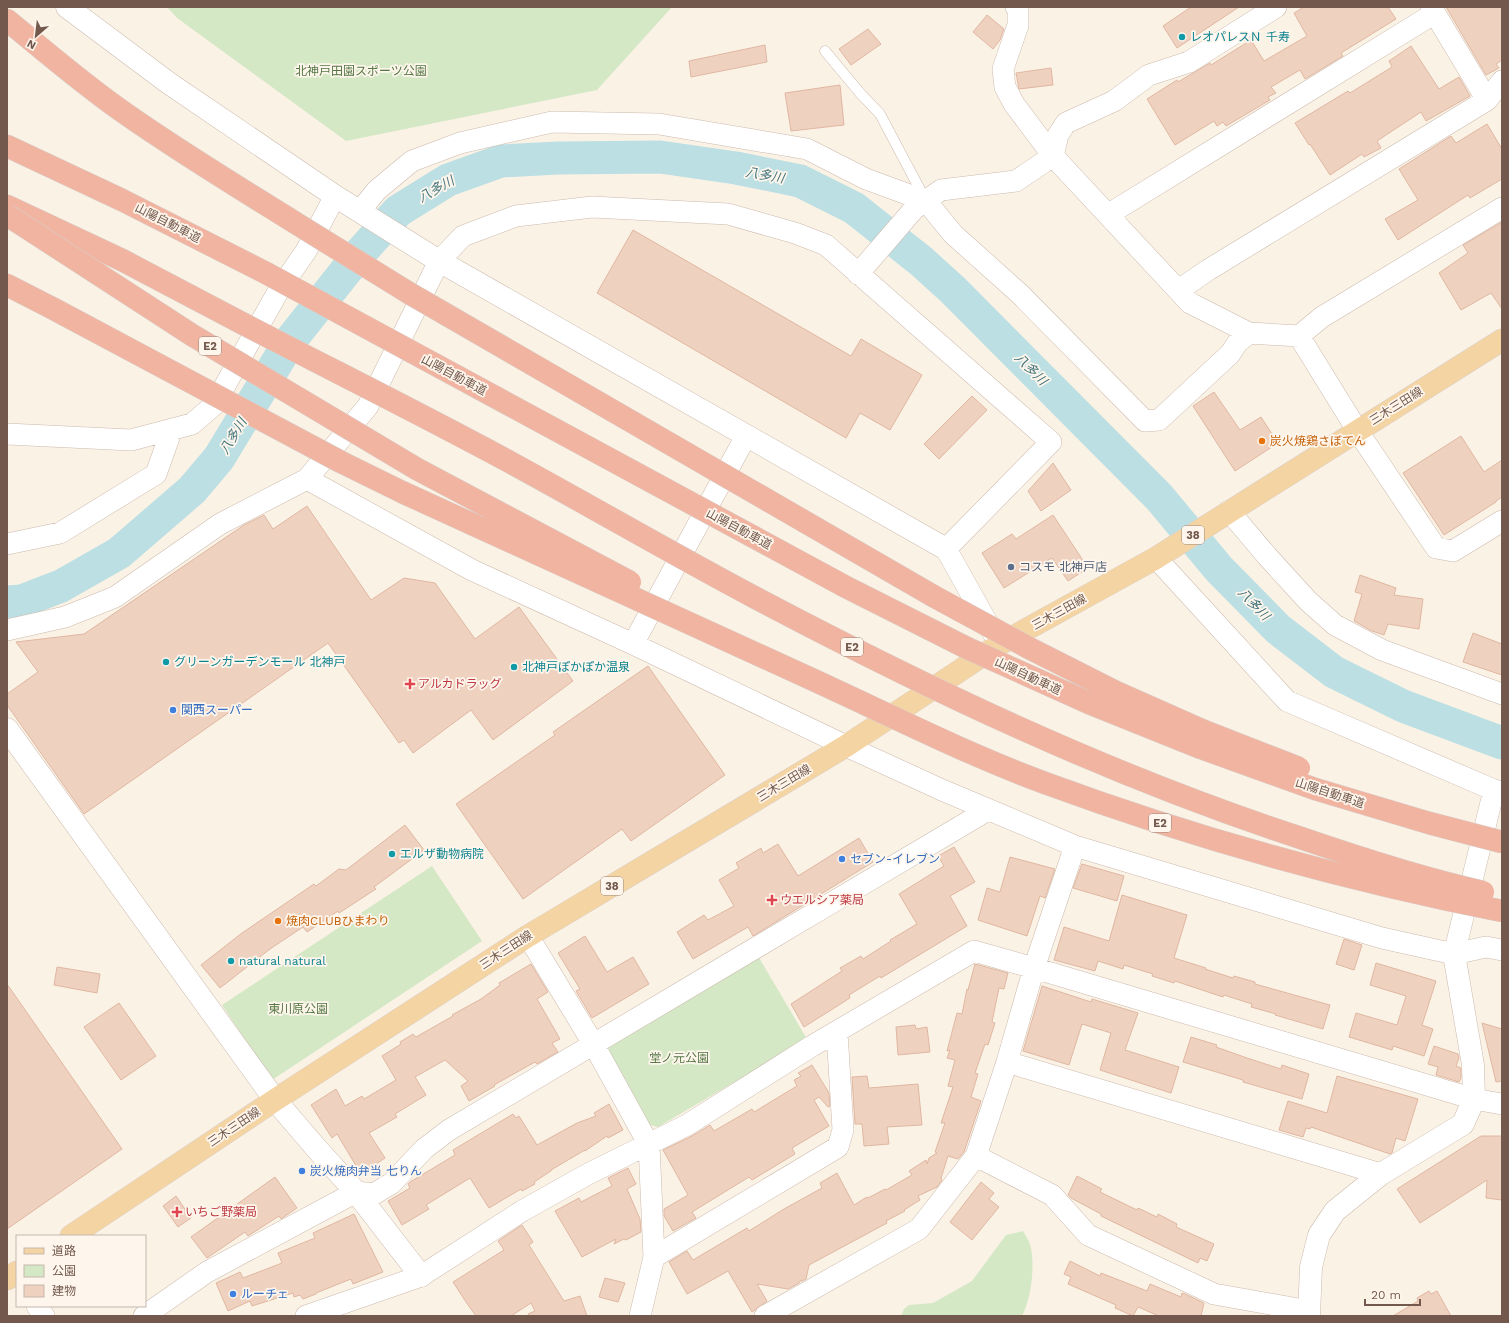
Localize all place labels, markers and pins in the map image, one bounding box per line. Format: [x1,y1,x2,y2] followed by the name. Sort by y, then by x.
[1190,30,1290,44] place label: レオパレスＮ 千寿
[1177,32,1187,42] marker: レオパレスＮ 千寿
[1270,434,1366,448] place label: 炭火焼鶏さぼてん
[1257,436,1267,446] marker: 炭火焼鶏さぼてん
[1019,560,1107,574] place label: コスモ 北神戸店
[1006,562,1016,572] marker: コスモ 北神戸店
[174,655,346,669] place label: グリーンガーデンモール 北神戸
[161,657,171,667] marker: グリーンガーデンモール 北神戸
[522,660,630,674] place label: 北神戸ぽかぽか温泉
[509,662,519,672] marker: 北神戸ぽかぽか温泉
[418,677,502,691] place label: アルカドラッグ
[405,679,415,689] marker: アルカドラッグ
[181,703,253,717] place label: 関西スーパー
[168,705,178,715] marker: 関西スーパー
[400,847,484,861] place label: エルザ動物病院
[387,849,397,859] marker: エルザ動物病院
[850,852,940,866] place label: セブン-イレブン
[837,854,847,864] marker: セブン-イレブン
[780,893,864,907] place label: ウエルシア薬局
[767,895,777,905] marker: ウエルシア薬局
[286,914,390,928] place label: 焼肉CLUBひまわり
[273,916,283,926] marker: 焼肉CLUBひまわり
[239,954,326,968] place label: natural natural
[226,956,236,966] marker: natural natural
[310,1164,422,1178] place label: 炭火焼肉弁当 七りん
[297,1166,307,1176] marker: 炭火焼肉弁当 七りん
[185,1205,257,1219] place label: いちご野薬局
[172,1207,182,1217] marker: いちご野薬局
[241,1287,289,1301] place label: ルーチェ
[228,1289,238,1299] marker: ルーチェ

